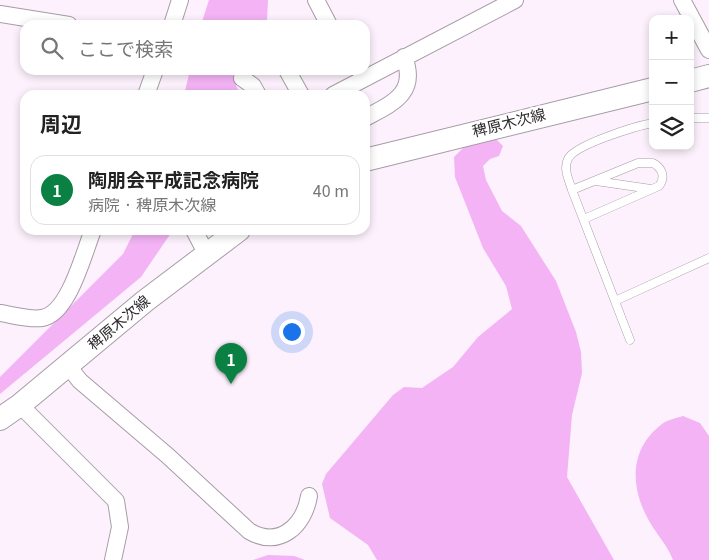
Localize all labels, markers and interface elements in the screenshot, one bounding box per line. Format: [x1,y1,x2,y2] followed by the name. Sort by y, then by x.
[649,15,694,150] map controls
[649,15,694,60] button: +
[20,20,370,75] search box
[38,34,66,62] icon: search
[78,34,173,61] text: ここで検索
[649,60,694,105] button: −
[470,102,548,141] street label: 稗原木次線
[649,105,694,150] button: layers
[40,108,82,138] text: 周辺
[88,165,259,192] text: 陶朋会平成記念病院
[52,178,62,202] text: 1
[313,178,349,202] text: 40 m
[88,192,216,216] text: 病院 · 稗原木次線
[83,290,154,354] street label: 稗原木次線
[279,319,305,345] your location
[215,343,247,384] pin: 1

